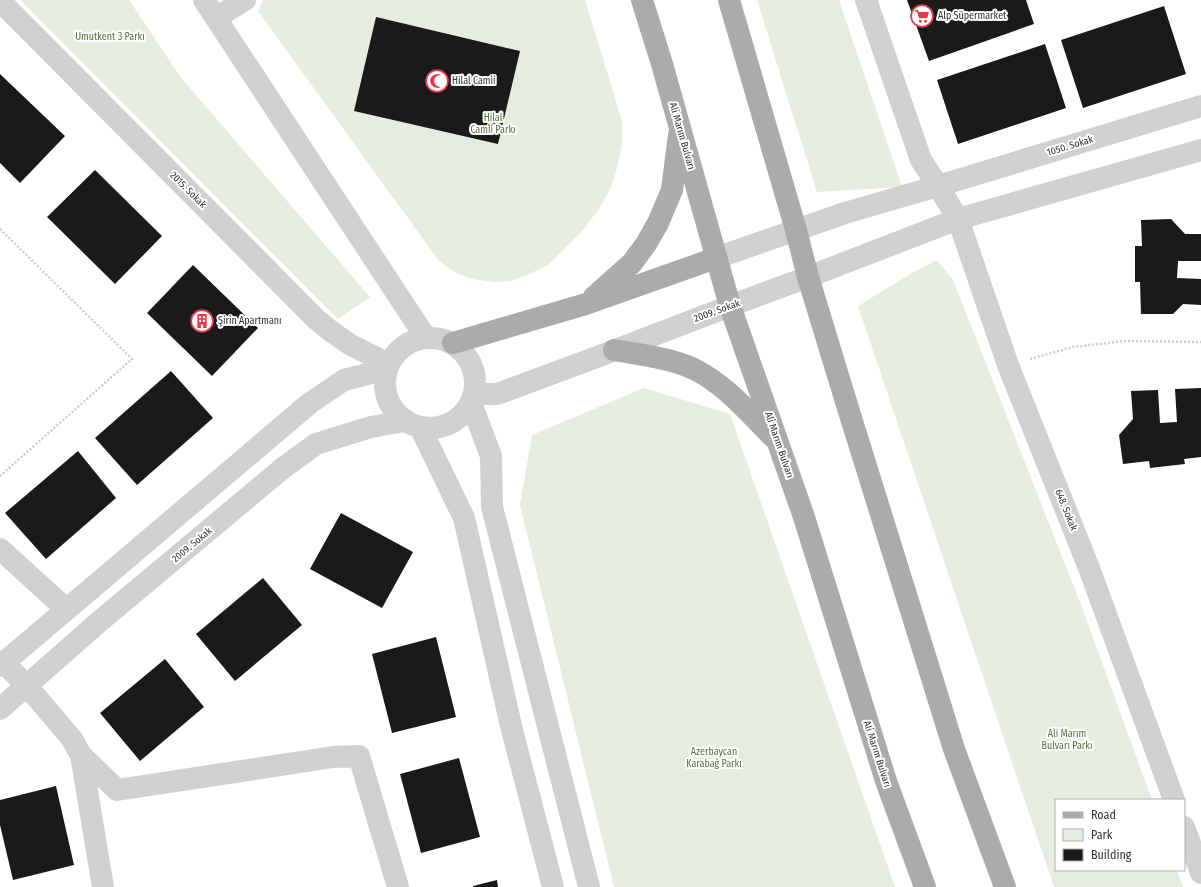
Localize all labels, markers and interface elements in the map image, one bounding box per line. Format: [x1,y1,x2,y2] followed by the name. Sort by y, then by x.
[909,3,935,29] supermarket icon: Alp Süpermarket
[938,10,1007,22] place label: Alp Süpermarket
[75,31,145,43] park label: Umutkent 3 Parkı
[424,68,450,94] mosque icon: Hilal Camii
[452,75,496,87] place label: Hilal Camii
[667,101,697,171] street label: Ali Marım Bulvarı
[470,112,516,136] park label: Hilal Camii Parkı
[1045,133,1095,159] street label: 1050. Sokak
[167,169,209,211] street label: 2015. Sokak
[692,297,742,325] street label: 2009. Sokak
[189,308,215,334] building icon: Şirin Apartmanı
[218,315,282,327] place label: Şirin Apartmanı
[762,410,796,480] street label: Ali Marım Bulvarı
[1052,488,1080,533] street label: 648. Sokak
[170,525,215,565] street label: 2009. Sokak
[861,719,893,789] street label: Ali Marım Bulvarı
[1041,728,1093,752] park label: Ali Marım Bulvarı Parkı
[686,746,742,770] park label: Azerbaycan Karabağ Parkı
[1055,799,1185,871] legend
[1091,808,1116,822] text: Road
[1091,828,1113,842] text: Park
[1091,848,1132,862] text: Building

